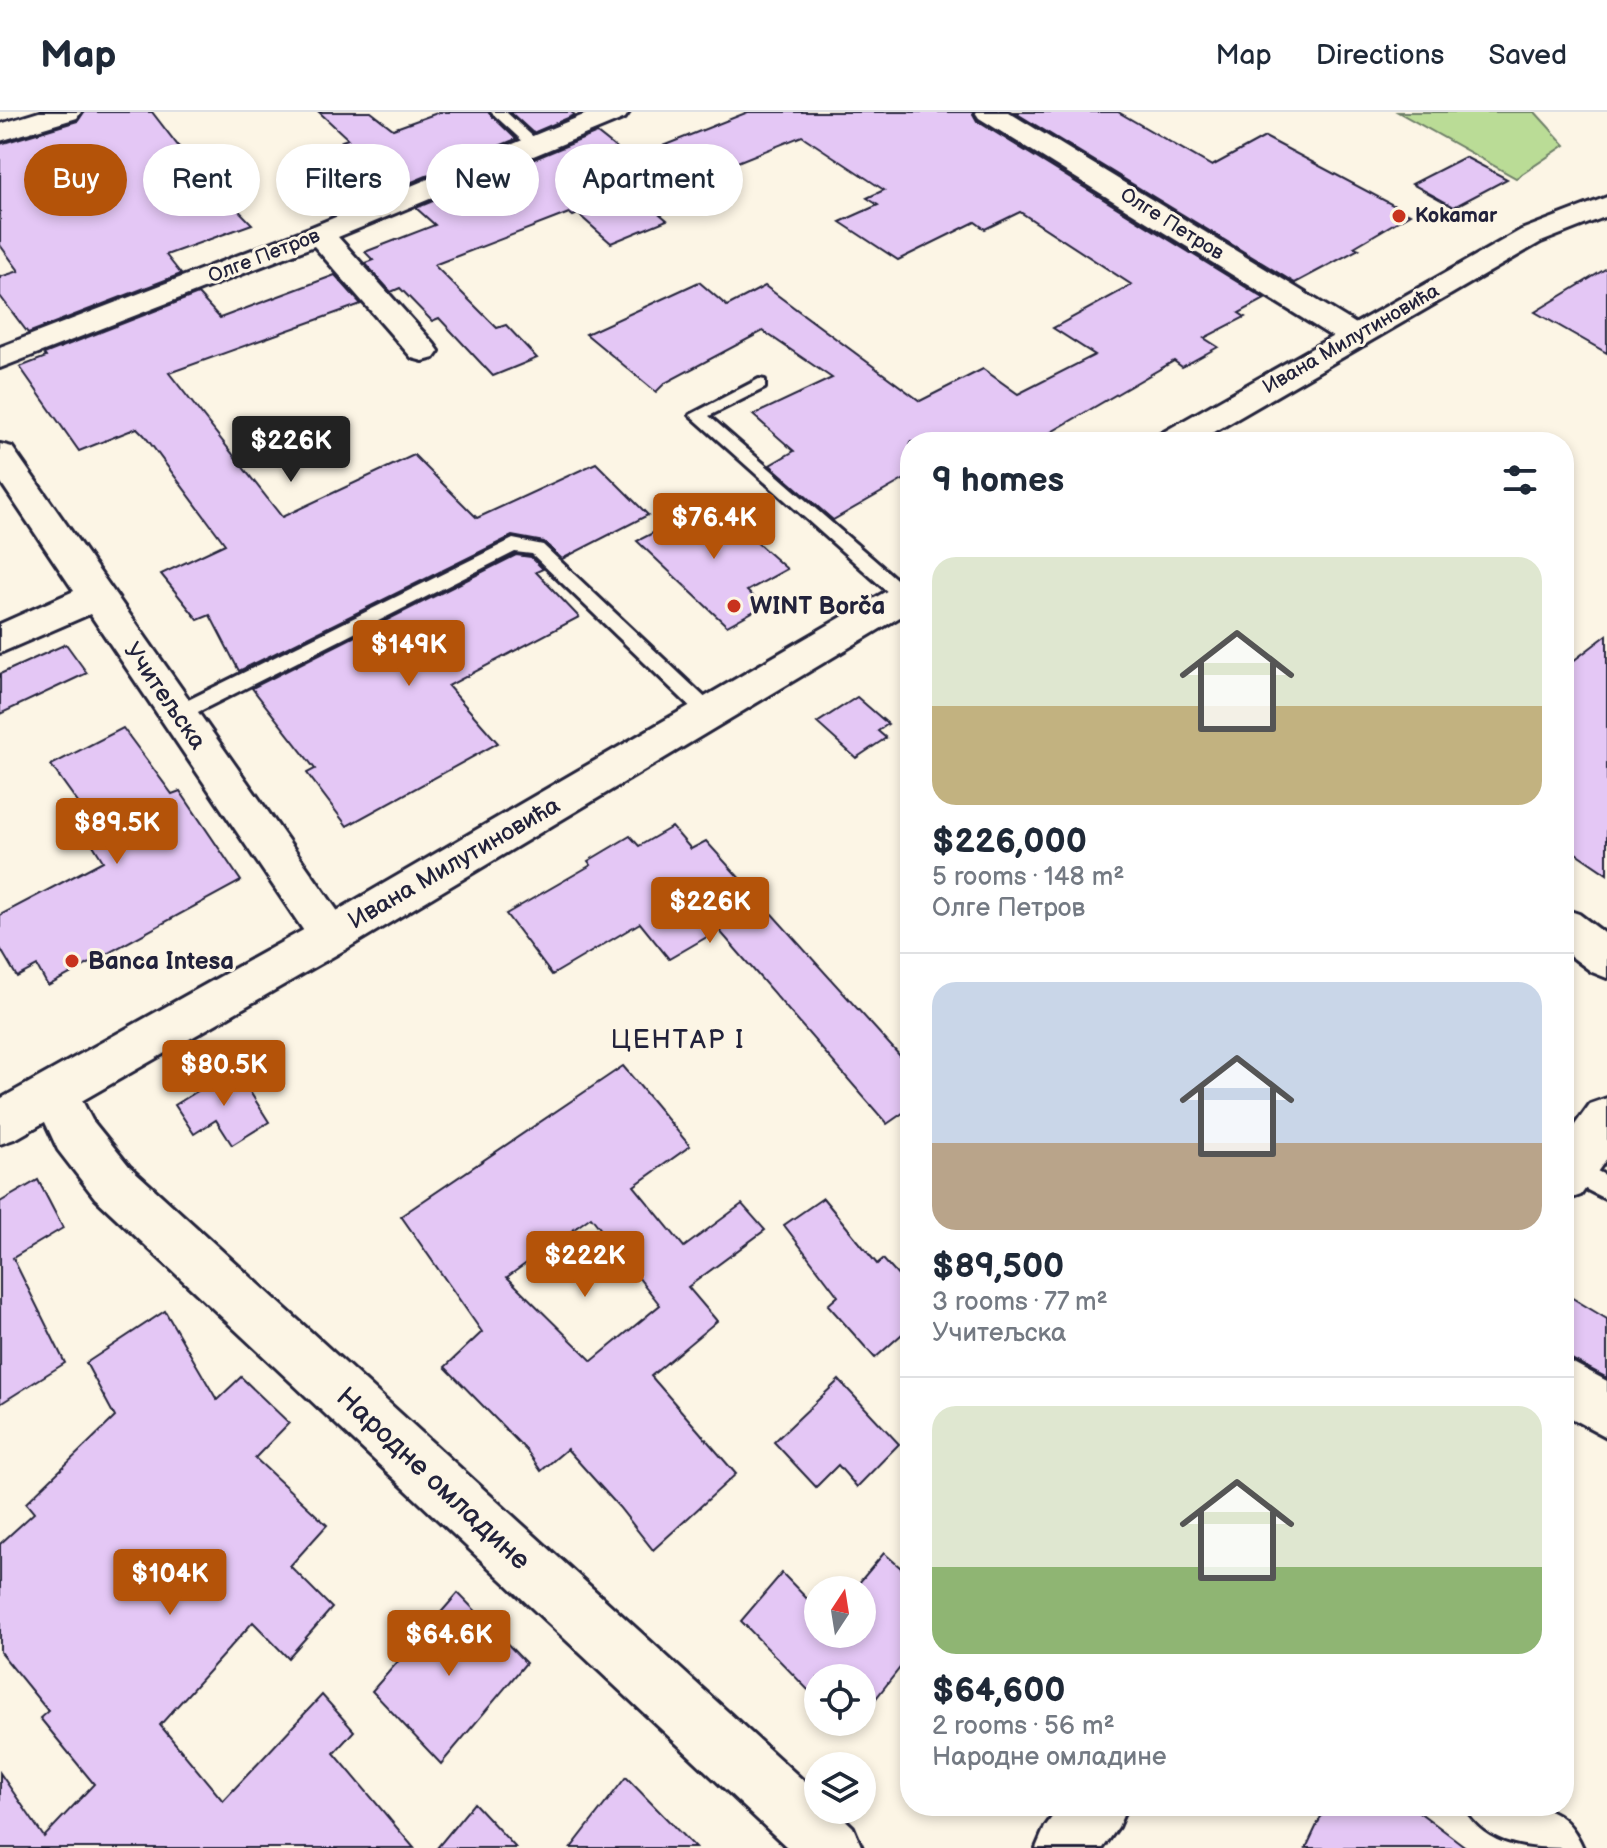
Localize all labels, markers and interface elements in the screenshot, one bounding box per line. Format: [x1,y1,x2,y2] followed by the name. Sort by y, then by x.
[40,33,116,78] text: Map
[1215,39,1272,72] text: Map
[1316,39,1444,72] text: Directions
[1488,39,1567,72] text: Saved
[24,144,127,216] chip: Buy
[143,144,260,216] chip: Rent
[276,144,410,216] chip: Filters
[426,144,539,216] chip: New
[555,144,743,216] chip: Apartment
[1116,183,1229,266] street label: Олге Петров
[1415,204,1498,228] place label: Kokamar
[1390,207,1408,225] marker: Kokamar
[205,224,324,288] street label: Олге Петров
[1259,279,1444,399] street label: Ивана Милутиновића
[235,416,347,484] pin: $226K
[250,426,332,457] text: $226K
[1498,458,1542,502] icon: filters
[932,460,1064,501] text: 9 homes
[649,493,779,561] pin: $76.4K
[671,503,757,534] text: $76.4K
[750,592,885,621] place label: WINT Borča
[725,597,743,615] marker: WINT Borča
[1165,609,1309,753] icon: home
[353,620,465,688] pin: $149K
[371,630,447,661] text: $149K
[118,637,212,755] street label: Учитељска
[343,791,565,935] street label: Ивана Милутиновића
[52,798,182,866] pin: $89.5K
[74,808,160,839] text: $89.5K
[932,821,1087,862] text: $226,000
[932,862,1124,893] text: 5 rooms · 148 m²
[654,877,766,945] pin: $226K
[669,887,751,918] text: $226K
[932,893,1085,924] text: Олге Петров
[88,947,234,976] place label: Banca Intesa
[63,952,81,970] marker: Banca Intesa
[611,1025,745,1056] district label: ЦЕНТАР I
[1165,1034,1309,1178] icon: home
[159,1040,289,1108] pin: $80.5K
[180,1050,268,1081] text: $80.5K
[529,1231,641,1299] pin: $222K
[544,1241,626,1272] text: $222K
[932,1246,1064,1287] text: $89,500
[932,1287,1108,1318] text: 3 rooms · 77 m²
[932,1318,1066,1349] text: Учитељска
[329,1381,537,1577] street label: Народне омладине
[1165,1458,1309,1602] icon: home
[114,1549,226,1617] pin: $104K
[131,1559,209,1590] text: $104K
[804,1576,876,1648] north arrow
[804,1576,876,1824] map controls
[384,1610,514,1678] pin: $64.6K
[405,1620,493,1651] text: $64.6K
[804,1664,876,1736] button: locate
[932,1670,1066,1711] text: $64,600
[932,1711,1115,1742] text: 2 rooms · 56 m²
[932,1742,1167,1773] text: Народне омладине
[804,1752,876,1824] button: layers

